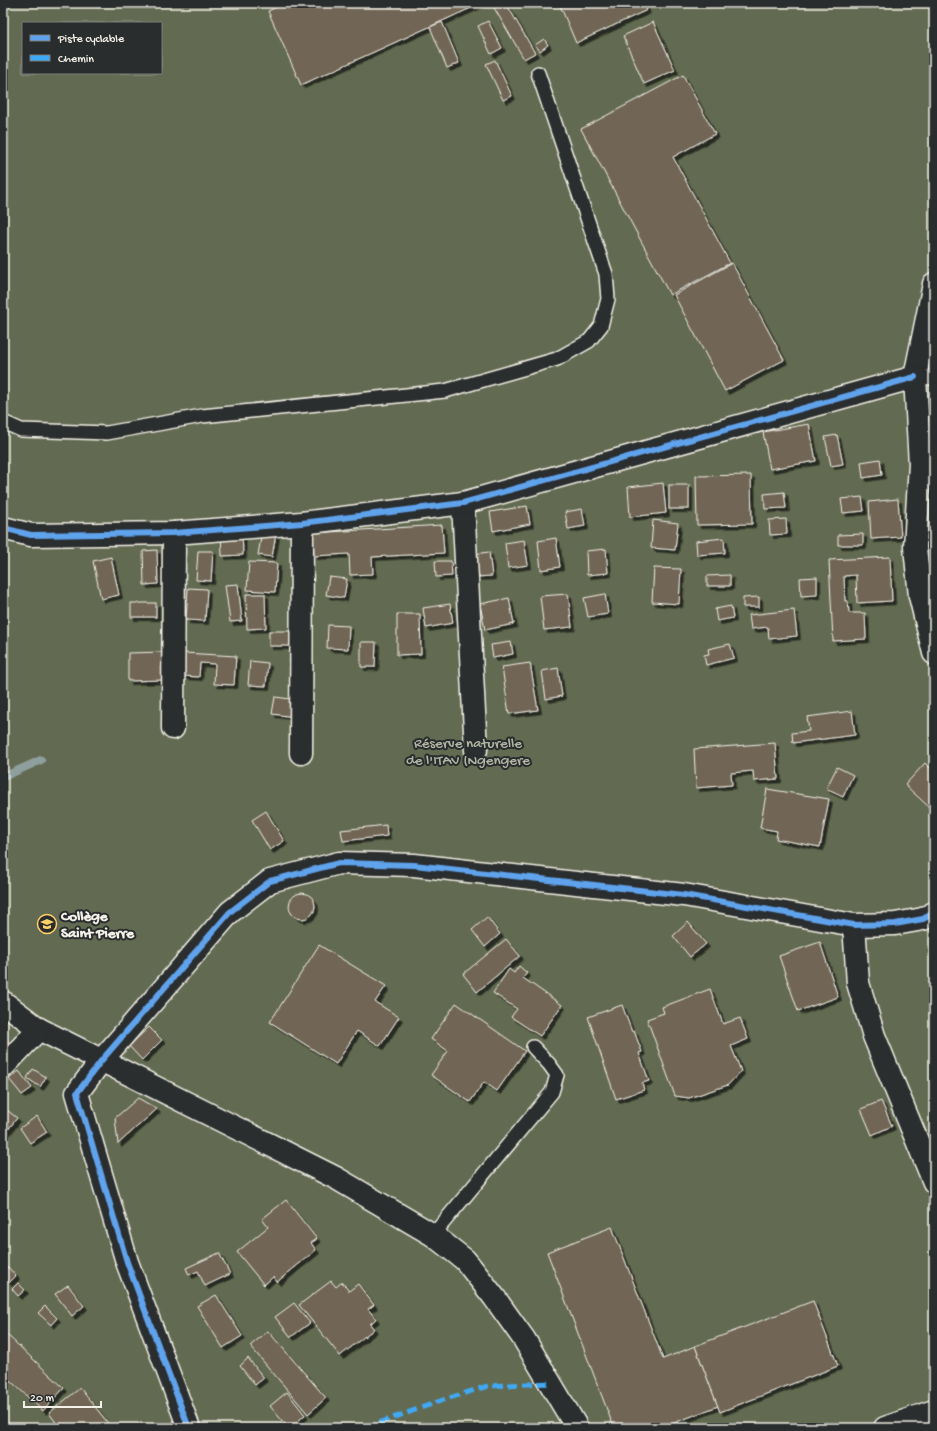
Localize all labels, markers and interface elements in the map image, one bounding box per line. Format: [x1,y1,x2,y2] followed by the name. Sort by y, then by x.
[22,22,162,74] legend
[57,33,125,47] text: Piste cyclable
[58,53,94,67] text: Chemin
[406,735,530,770] park label: Réserve naturelle de l'ITAV (Ngengere
[60,908,135,943] place label: Collège Saint Pierre
[36,913,58,935] school or university icon: Collège Saint Pierre
[24,1383,101,1409] scale bar
[30,1392,55,1406] text: 20 m

